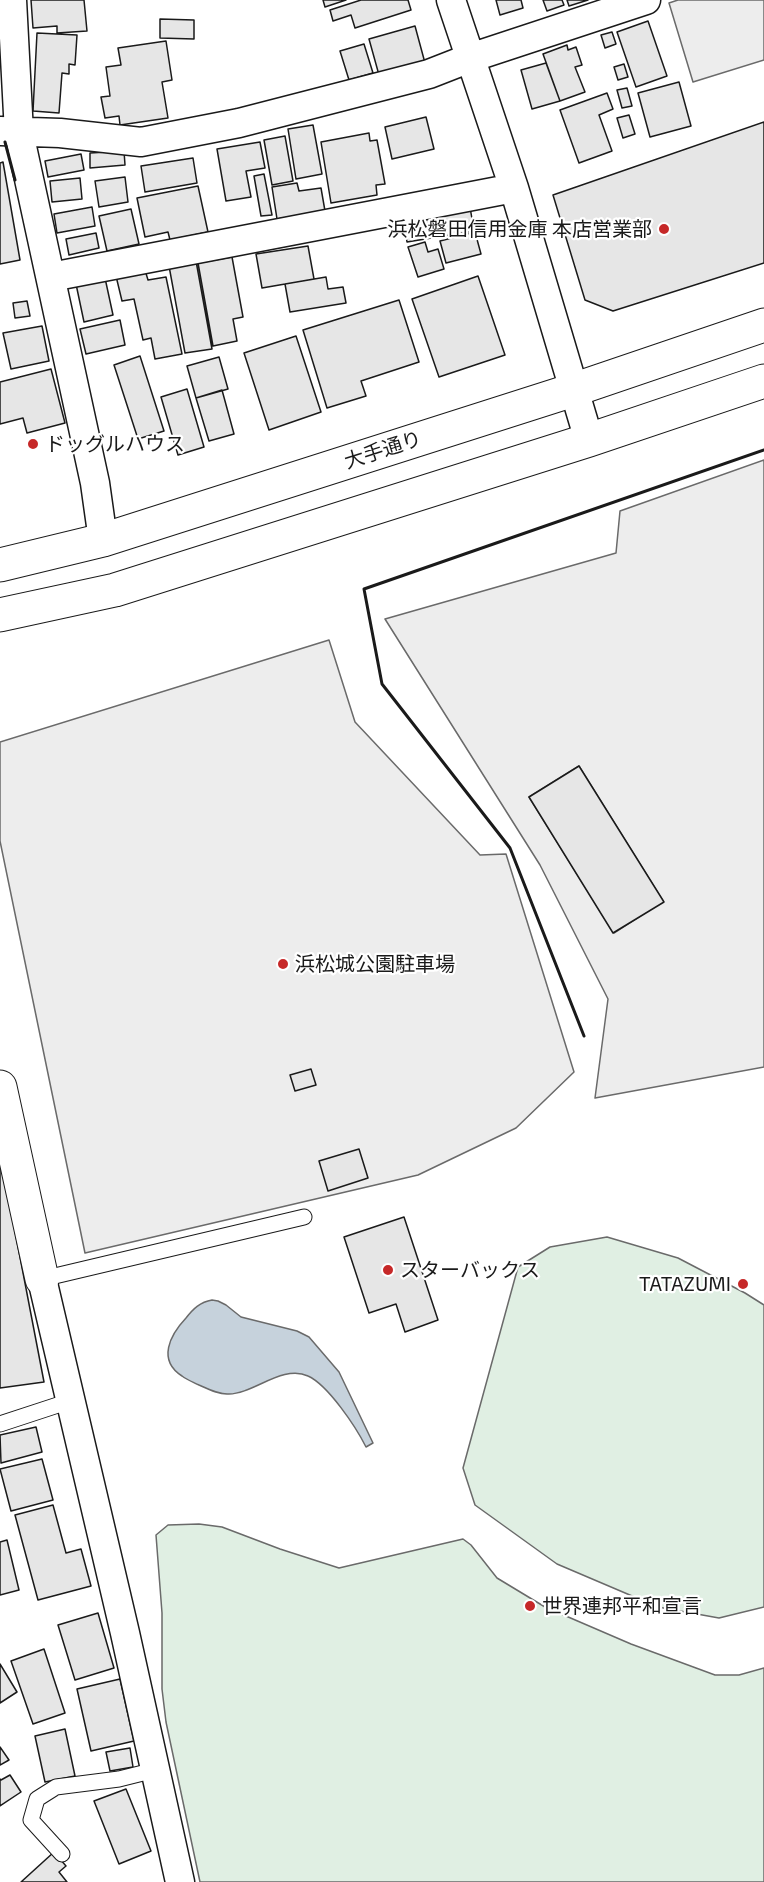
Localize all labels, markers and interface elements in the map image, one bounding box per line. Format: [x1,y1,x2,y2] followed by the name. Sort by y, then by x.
[388,217,652,241] place label: 浜松磐田信用金庫 本店営業部
[657,222,671,236] marker: 浜松磐田信用金庫 本店営業部
[341,426,425,474] street label: 大手通り
[45,432,185,456] place label: ドッグルハウス
[26,437,40,451] marker: ドッグルハウス
[295,952,455,976] place label: 浜松城公園駐車場
[276,957,290,971] marker: 浜松城公園駐車場
[400,1258,540,1282] place label: スターバックス
[381,1263,395,1277] marker: スターバックス
[639,1272,731,1296] place label: TATAZUMI
[736,1277,750,1291] marker: TATAZUMI
[542,1594,702,1618] place label: 世界連邦平和宣言
[523,1599,537,1613] marker: 世界連邦平和宣言

